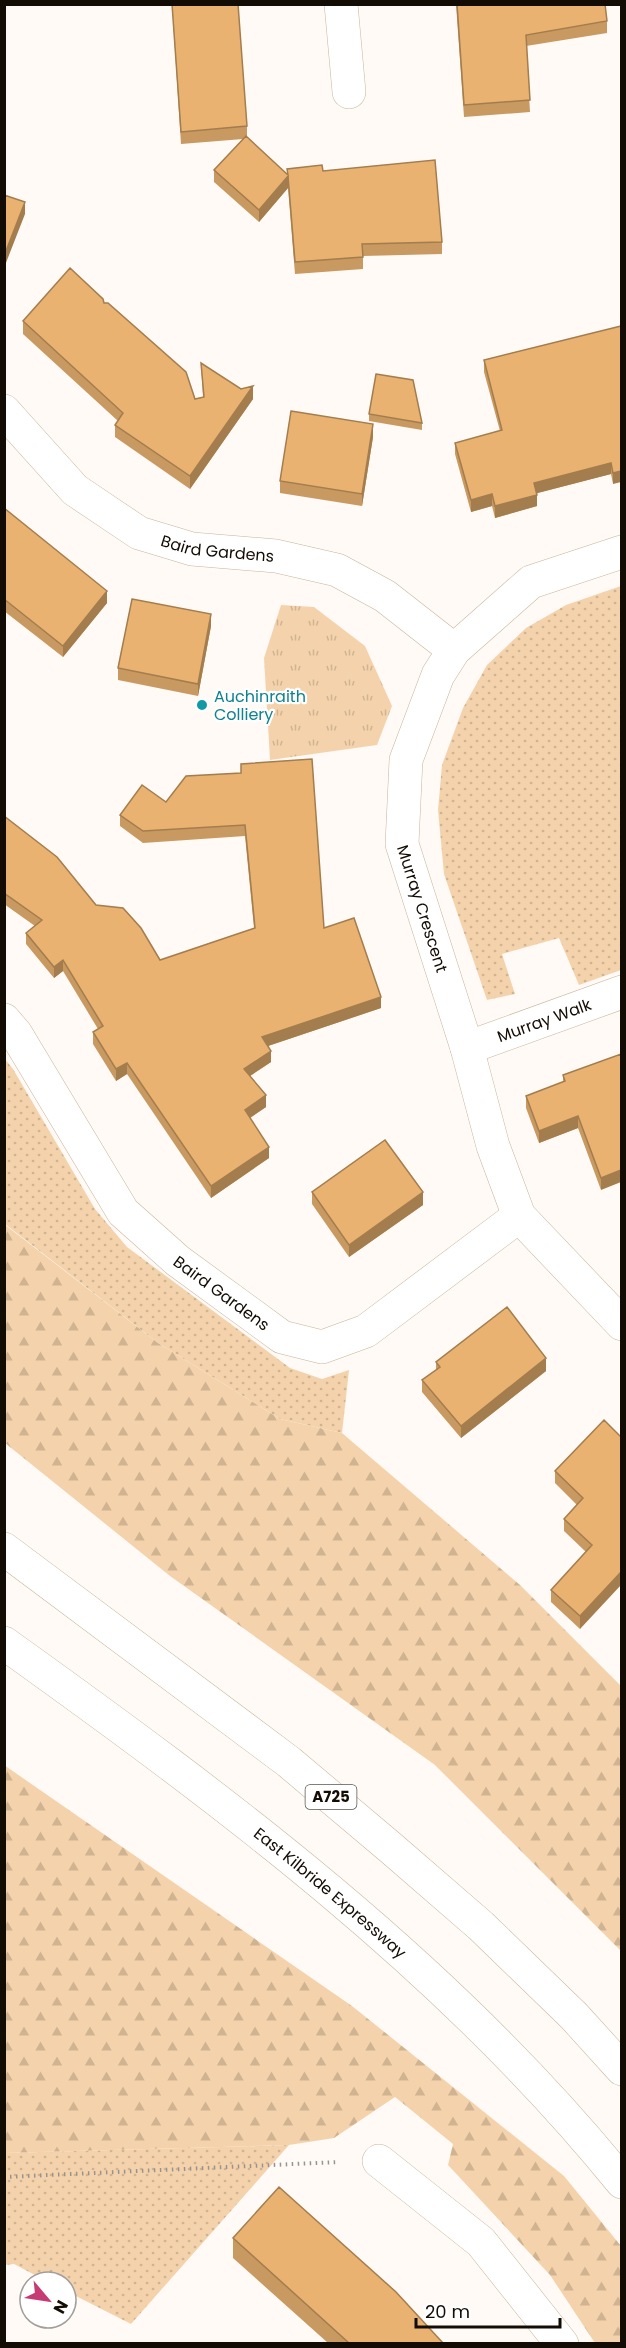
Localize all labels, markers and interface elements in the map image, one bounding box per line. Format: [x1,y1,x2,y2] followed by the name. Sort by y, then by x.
[158,529,275,568] street label: Baird Gardens
[214,685,306,726] place label: Auchinraith Colliery
[195,698,209,712] marker: Auchinraith Colliery
[391,842,453,976] street label: Murray Crescent
[494,993,595,1048] street label: Murray Walk
[169,1250,274,1336] street label: Baird Gardens
[306,1785,356,1809] road number: A725
[249,1822,411,1964] street label: East Kilbride Expressway
[18,2270,78,2330] north arrow
[416,2291,560,2329] scale bar
[48,2296,74,2318] text: N
[425,2299,470,2324] text: 20 m

